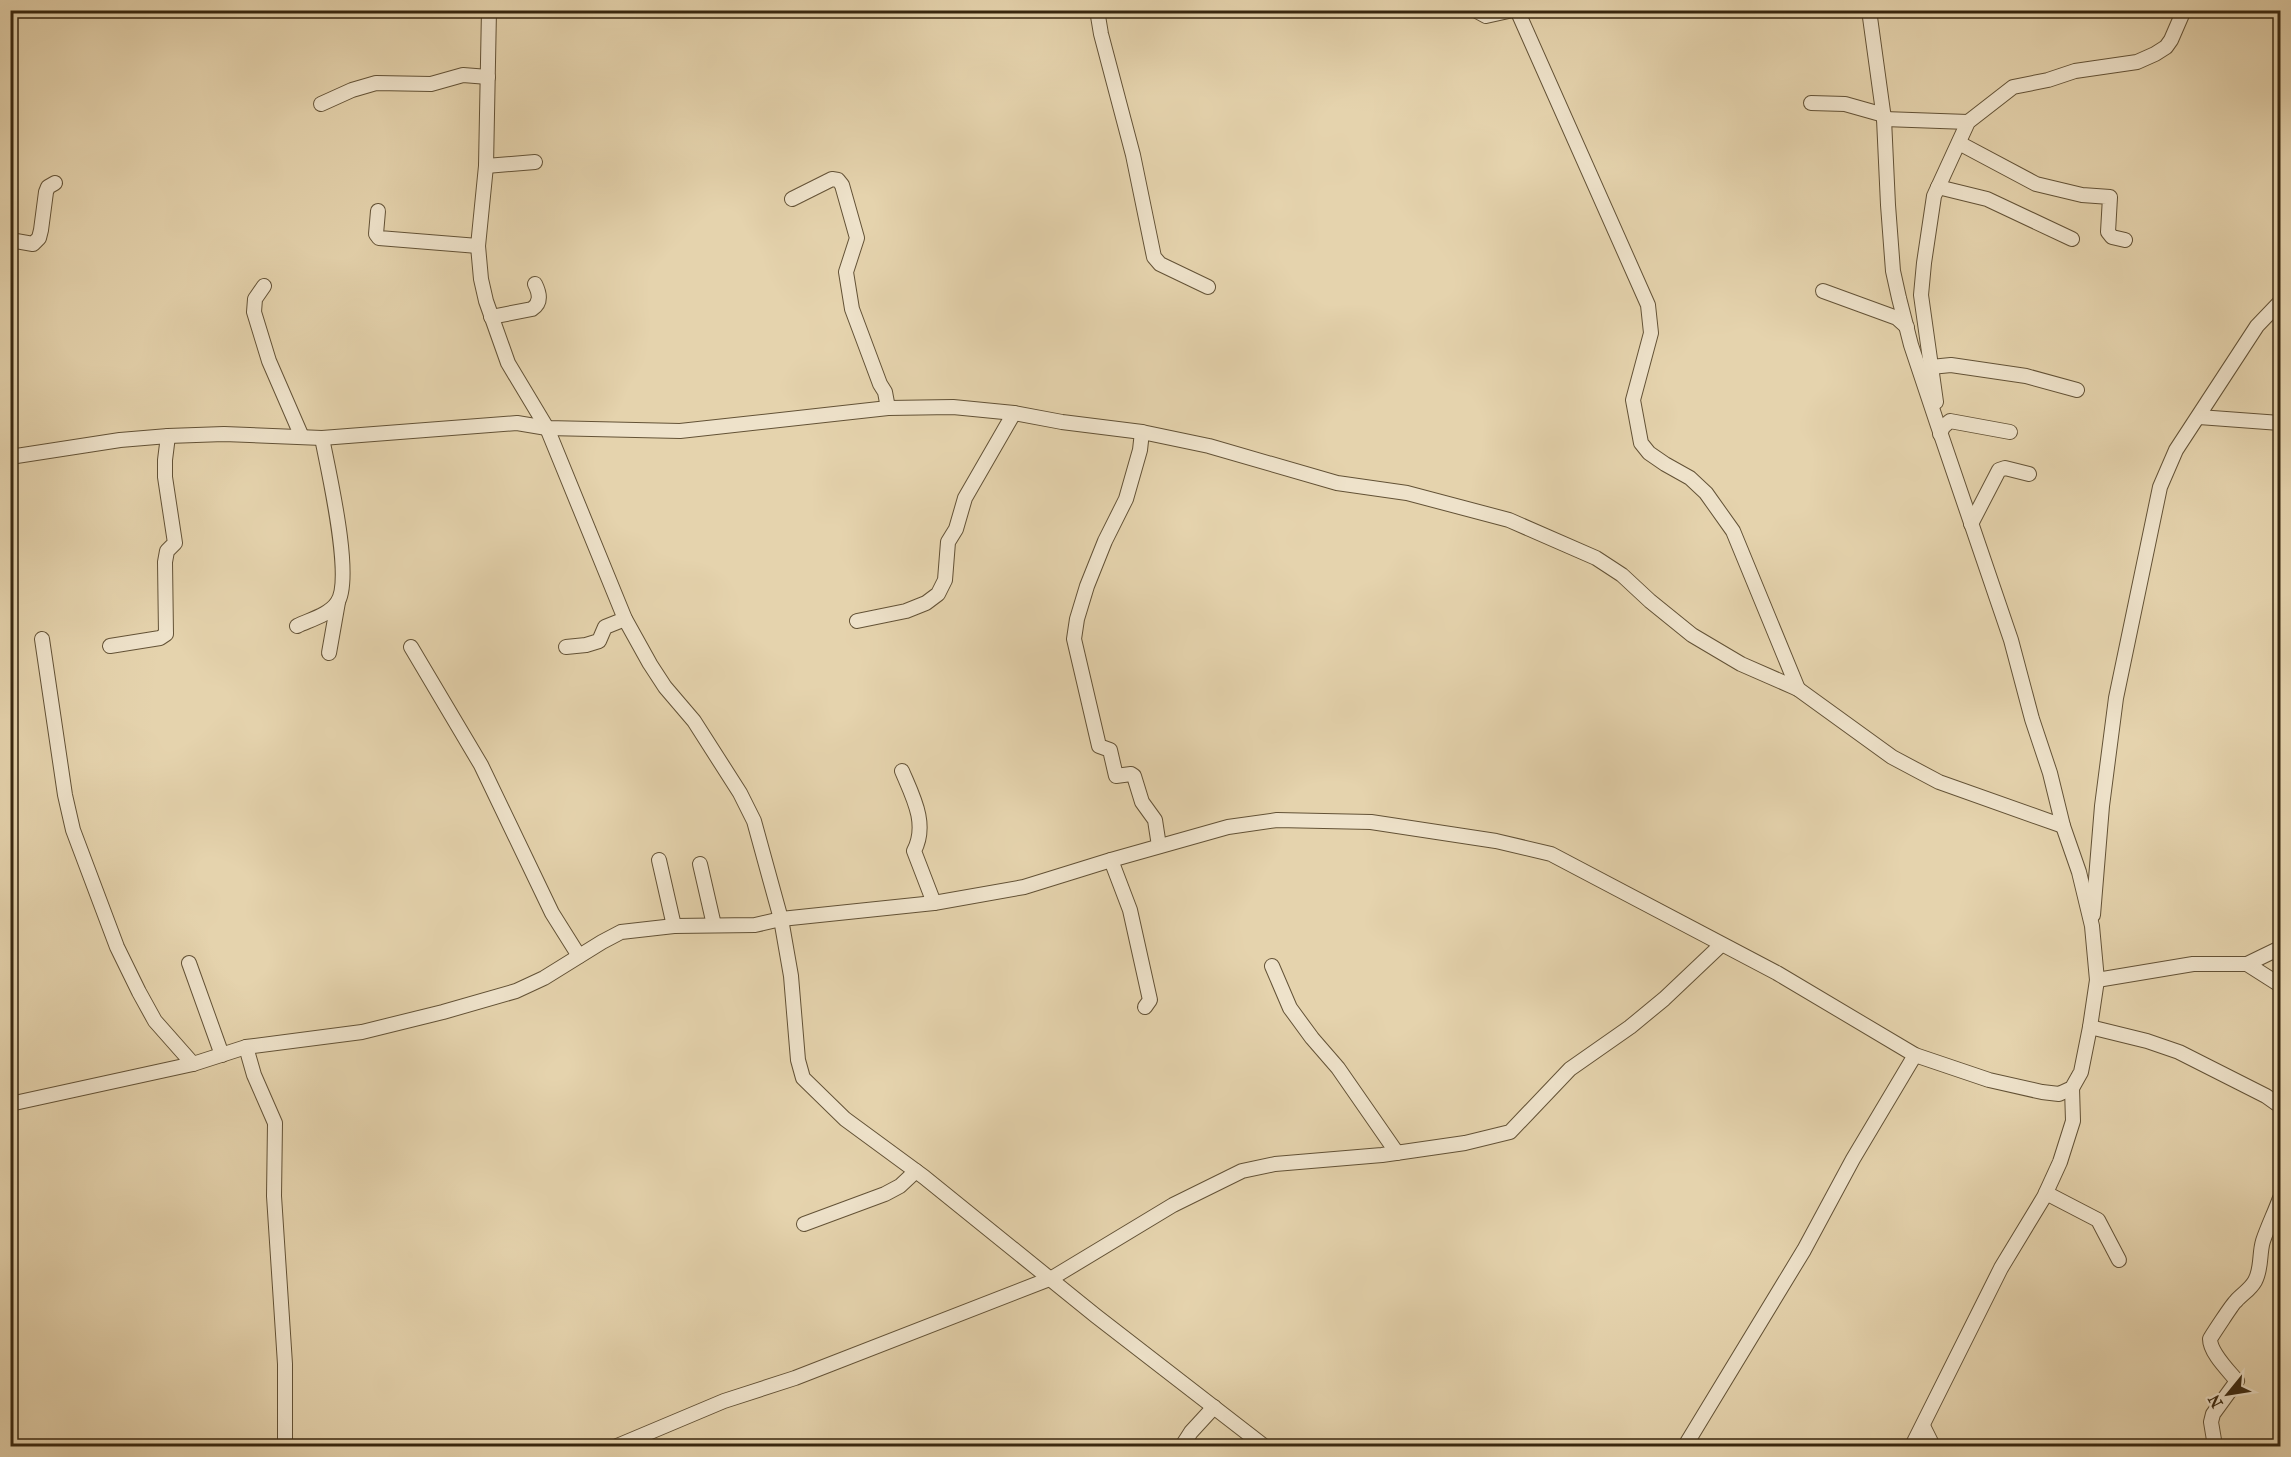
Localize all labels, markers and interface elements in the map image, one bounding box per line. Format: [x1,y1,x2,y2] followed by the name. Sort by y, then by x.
[2198,1364,2258,1424] north arrow
[2204,1390,2227,1411] text: N

